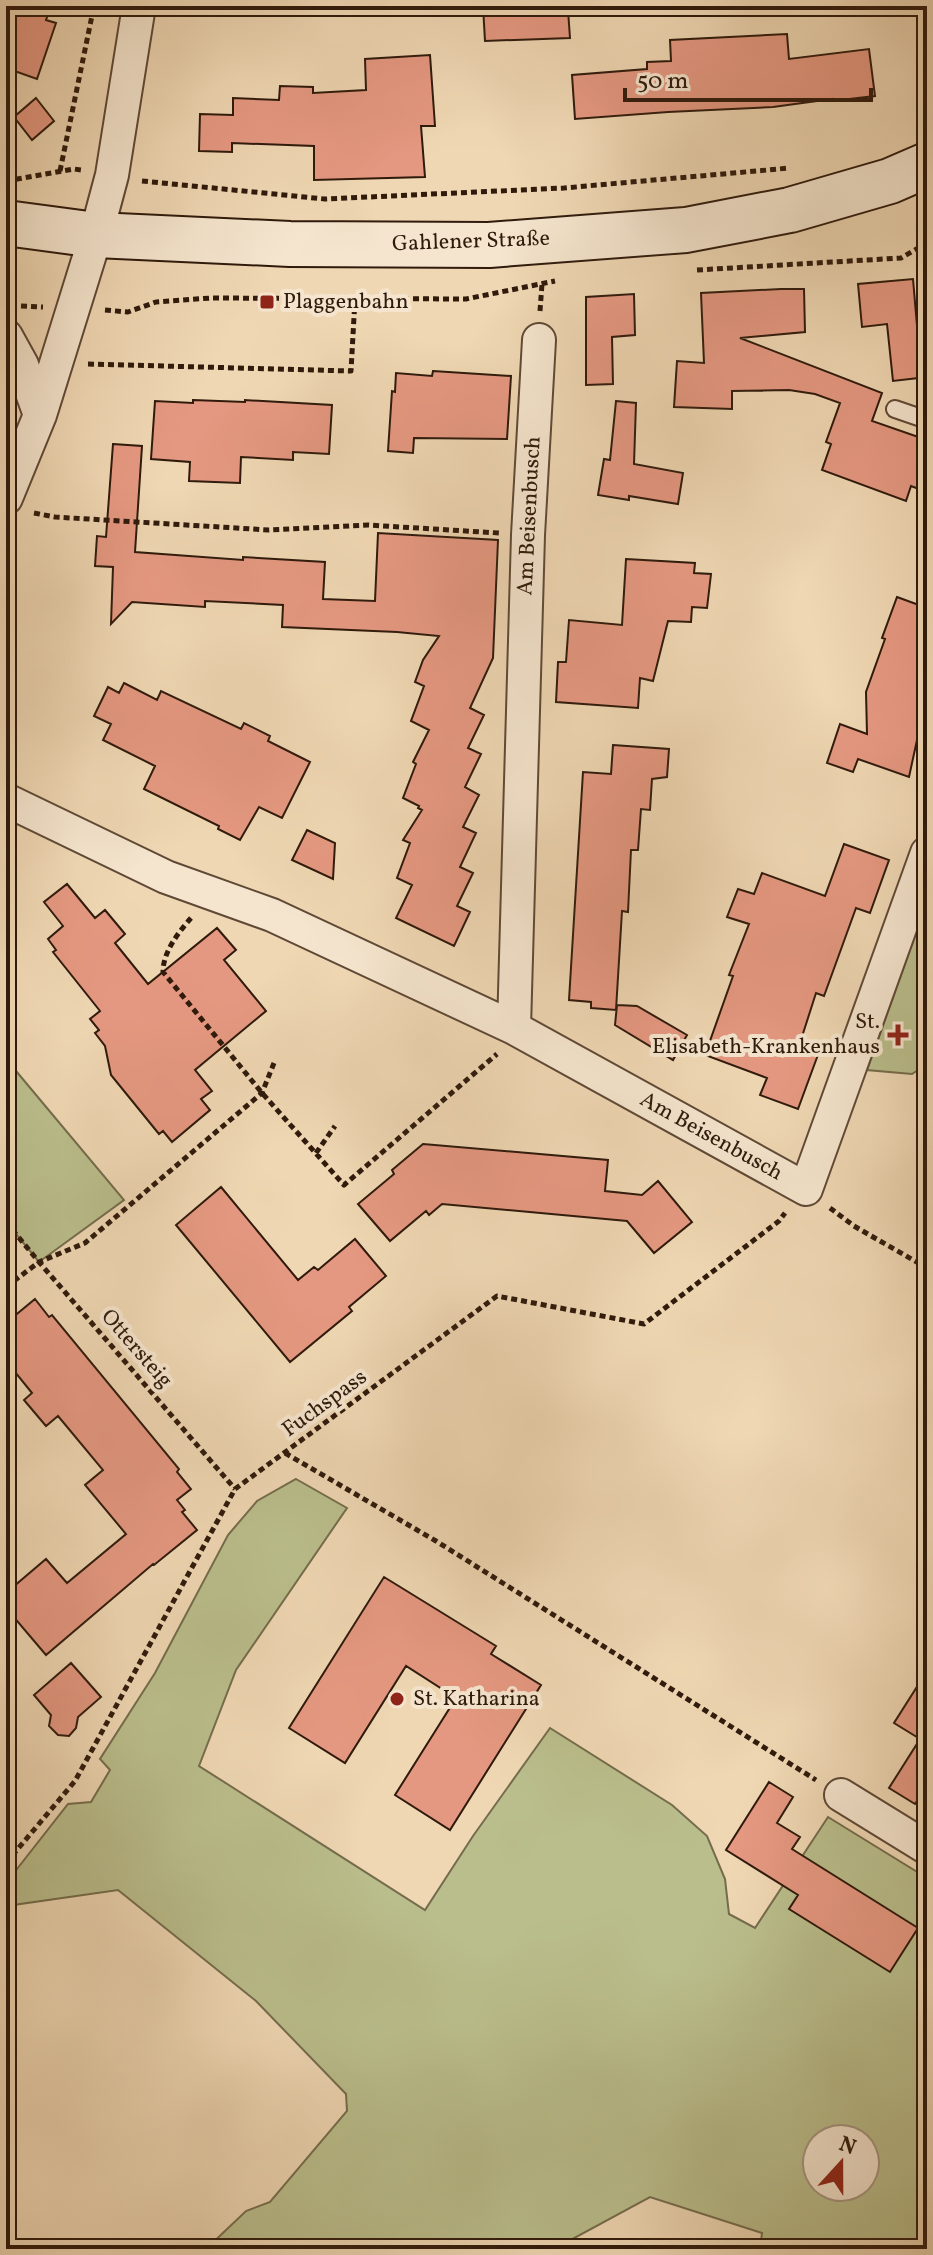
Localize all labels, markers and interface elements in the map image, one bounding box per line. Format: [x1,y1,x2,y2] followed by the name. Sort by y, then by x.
[625,52,871,102] scale bar
[637,65,689,99] text: 50 m
[392,224,550,260] street label: Gahlener Straße
[283,287,409,318] place label: Plaggenbahn
[258,293,276,311] marker: Plaggenbahn
[510,436,550,596] street label: Am Beisenbusch
[652,1007,880,1063] place label: St. Elisabeth-Krankenhaus
[887,1024,909,1046] marker: St. Elisabeth-Krankenhaus
[634,1085,788,1189] street label: Am Beisenbusch
[93,1303,179,1395] street label: Ottersteig
[276,1363,374,1445] street label: Fuchspass
[413,1684,540,1715] place label: St. Katharina
[388,1690,406,1708] marker: St. Katharina
[801,2123,881,2203] north arrow
[834,2129,860,2164] text: N

